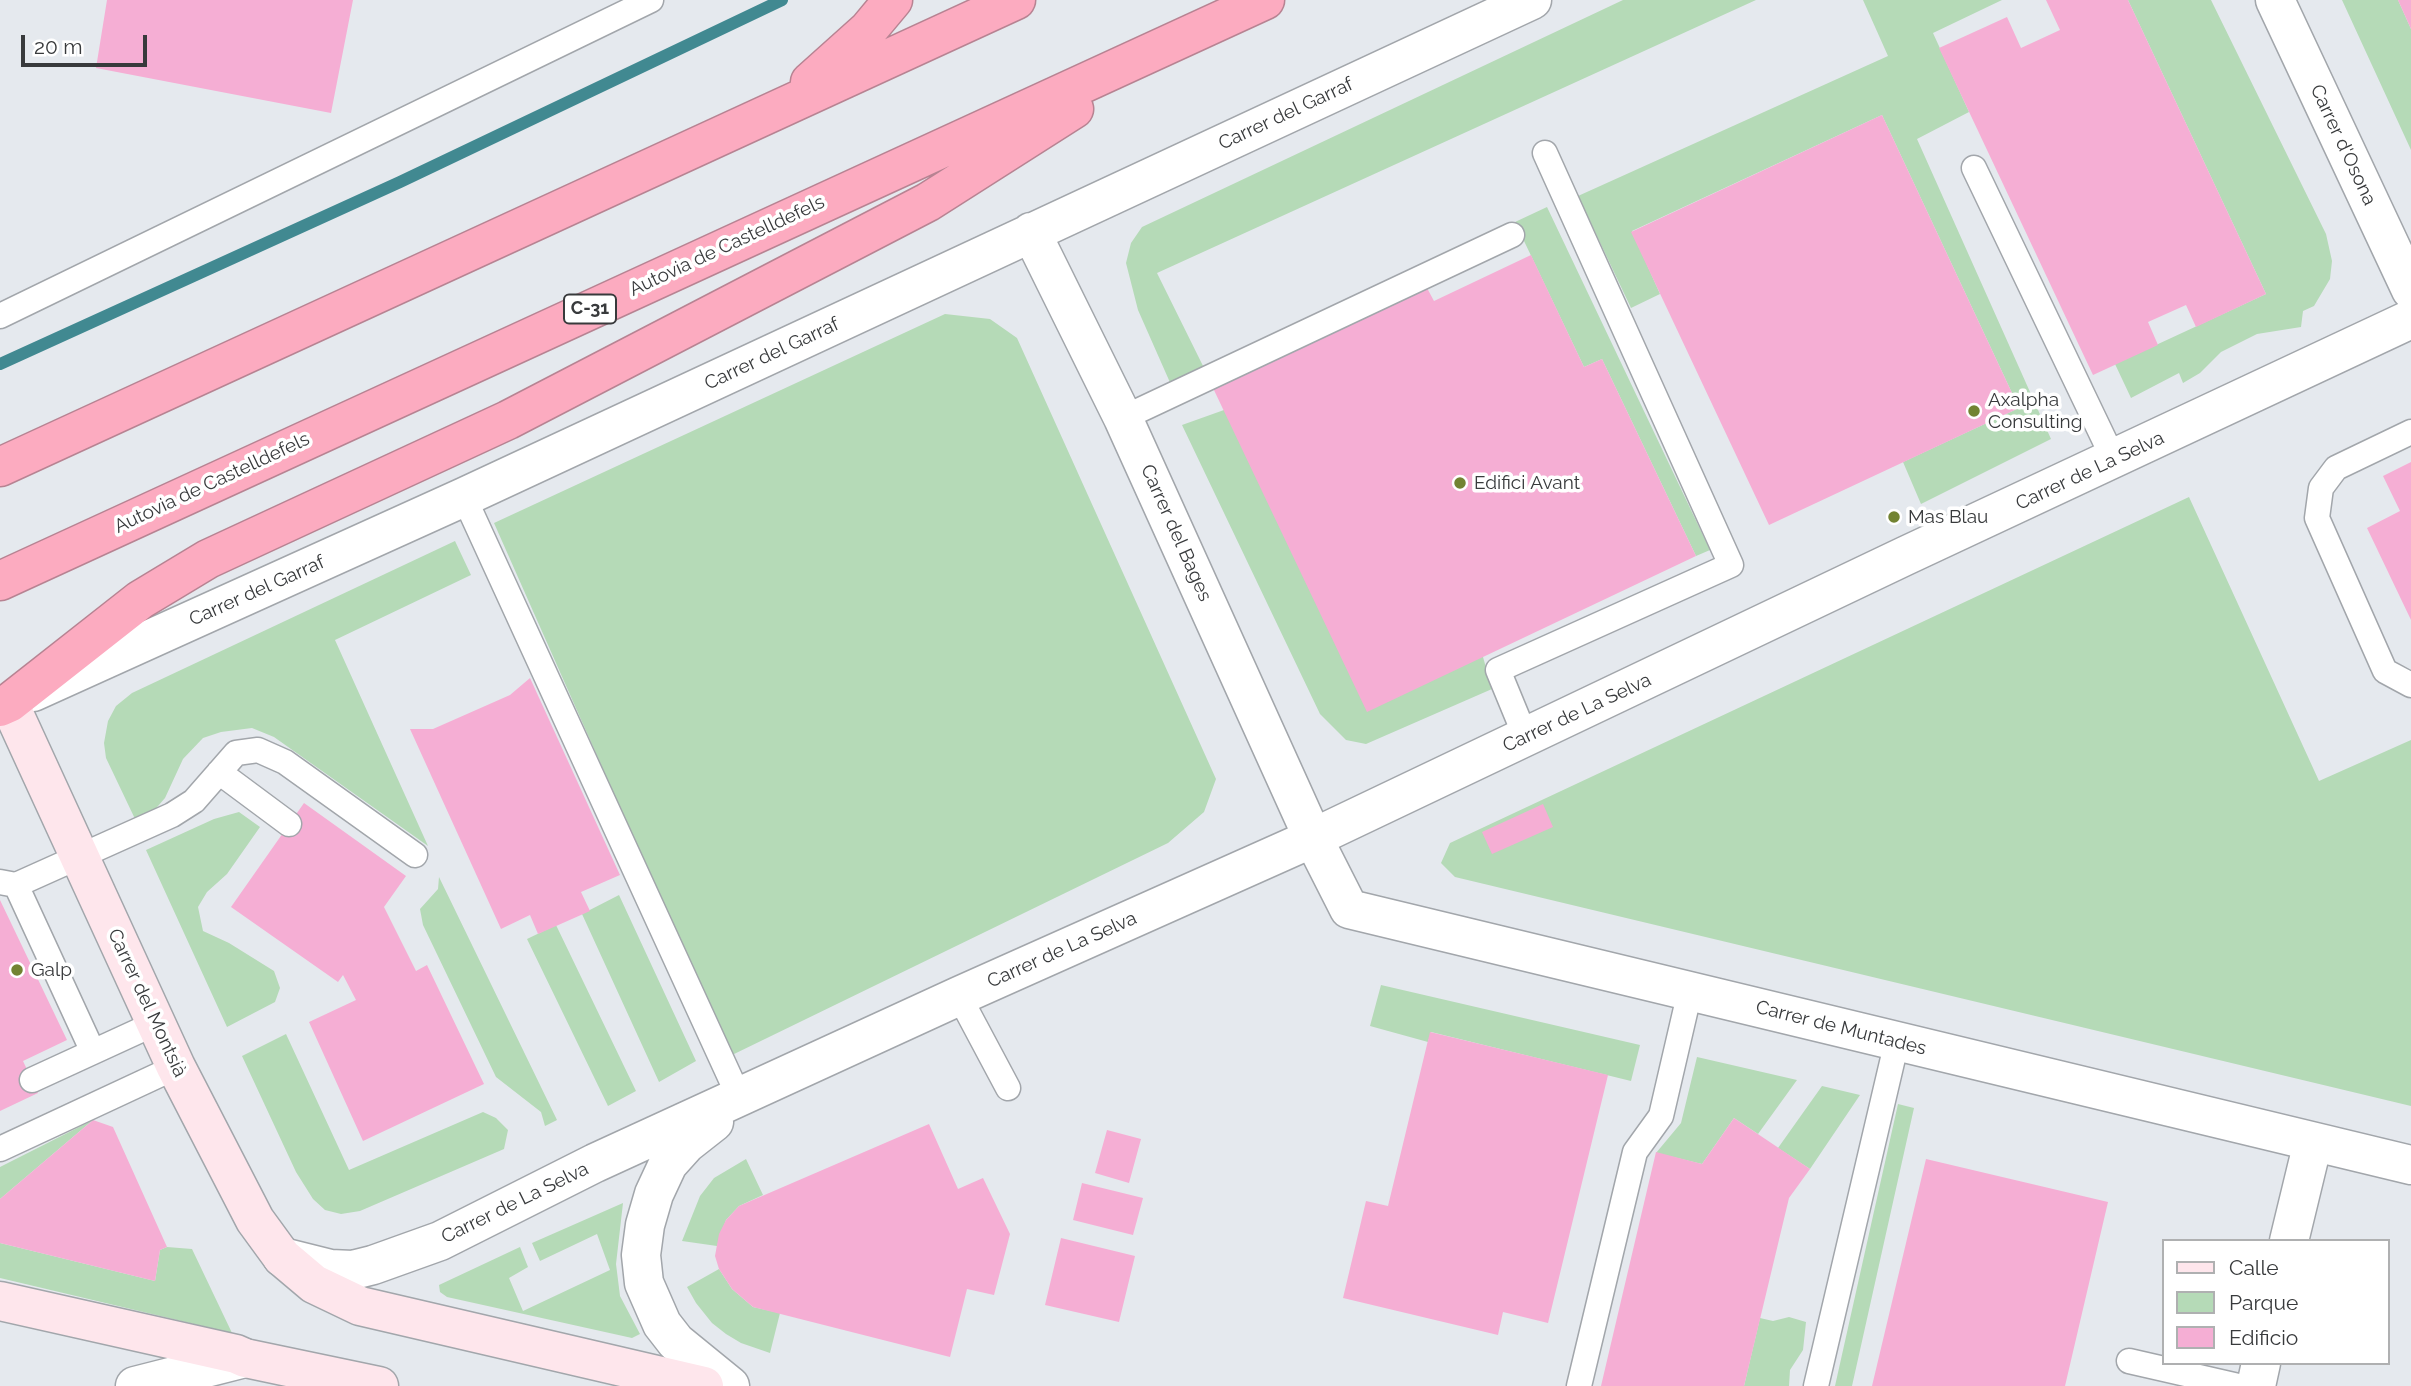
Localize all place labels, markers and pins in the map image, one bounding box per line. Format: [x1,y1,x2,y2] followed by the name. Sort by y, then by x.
[1988,389,2082,433] place label: Axalpha Consulting
[1966,403,1982,419] marker: Axalpha Consulting
[1474,472,1580,494] place label: Edifici Avant
[1452,475,1468,491] marker: Edifici Avant
[1908,506,1988,528] place label: Mas Blau
[1886,509,1902,525] marker: Mas Blau
[31,959,72,981] place label: Galp
[9,962,25,978] marker: Galp

